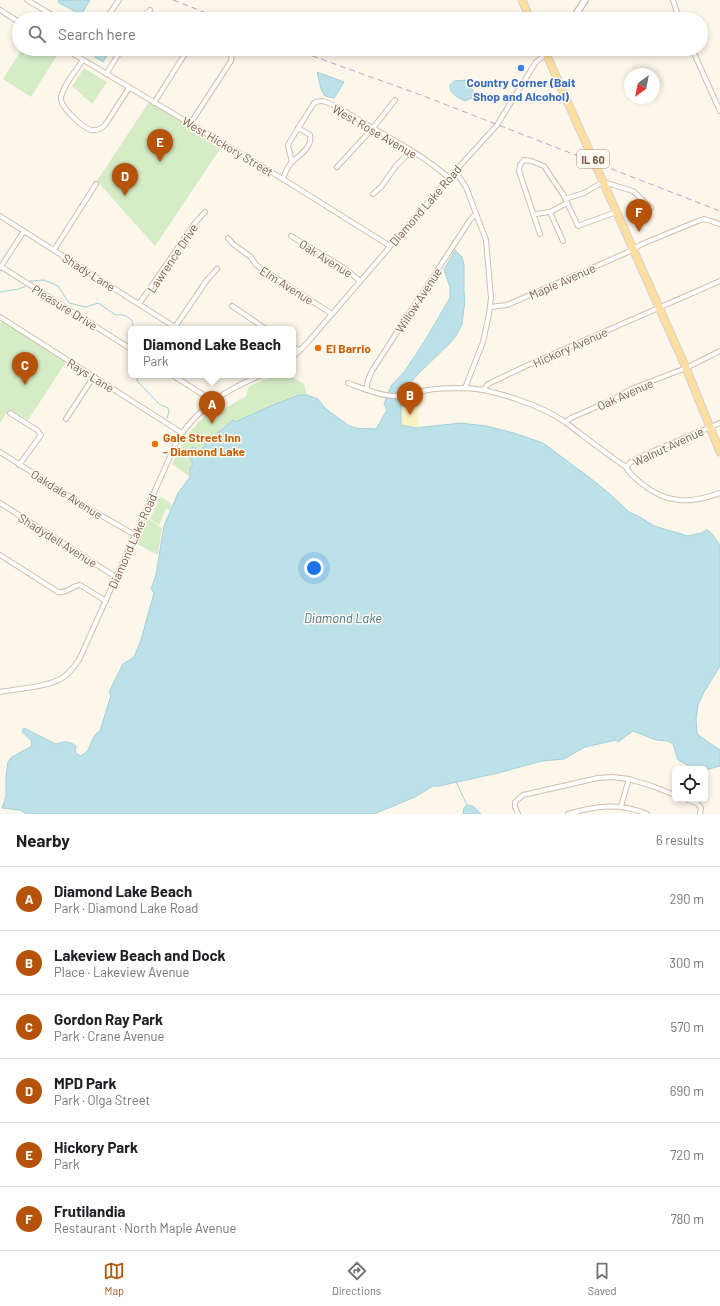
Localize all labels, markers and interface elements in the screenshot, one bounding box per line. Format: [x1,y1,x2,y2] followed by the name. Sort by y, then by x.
[12,12,708,56] search box
[26,23,48,45] icon: search
[58,25,136,43] text: Search here
[516,63,526,73] marker: Country Corner (Bait Shop and Alcohol)
[624,68,660,104] north arrow
[467,75,576,103] place label: Country Corner (Bait Shop and Alcohol)
[330,101,420,161] street label: West Rose Avenue
[180,113,276,179] street label: West Hickory Street
[147,129,173,162] pin: E
[577,150,609,168] road number: IL 60
[386,162,464,248] street label: Diamond Lake Road
[112,163,138,196] pin: D
[626,199,652,232] pin: F
[144,221,200,295] street label: Lawrence Drive
[297,236,355,280] street label: Oak Avenue
[60,250,118,294] street label: Shady Lane
[527,260,597,302] street label: Maple Avenue
[258,263,316,307] street label: Elm Avenue
[392,265,444,335] street label: Willow Avenue
[30,281,100,333] street label: Pleasure Drive
[530,324,610,370] street label: Hickory Avenue
[128,326,296,378] popup
[143,335,281,353] text: Diamond Lake Beach
[326,341,371,355] place label: El Barrio
[313,343,323,353] marker: El Barrio
[12,352,38,385] pin: C
[143,353,169,369] text: Park
[65,355,117,395] street label: Rays Lane
[595,375,655,413] street label: Oak Avenue
[397,382,423,415] pin: B
[199,391,225,424] pin: A
[630,423,706,469] street label: Walnut Avenue
[163,430,246,458] place label: Gale Street Inn - Diamond Lake
[150,439,160,449] marker: Gale Street Inn - Diamond Lake
[29,466,105,522] street label: Oakdale Avenue
[105,491,159,591] street label: Diamond Lake Road
[16,510,100,570] street label: Shadydell Avenue
[304,558,324,578] your location
[304,610,382,626] water label: Diamond Lake
[672,766,708,802] map controls
[672,766,708,802] button: locate
[16,830,70,850] text: Nearby
[656,832,704,848] text: 6 results
[54,882,192,900] text: Diamond Lake Beach
[25,891,33,907] text: A
[670,891,704,907] text: 290 m
[54,900,198,916] text: Park · Diamond Lake Road
[54,946,226,964] text: Lakeview Beach and Dock
[25,955,33,971] text: B
[669,955,704,971] text: 300 m
[54,964,190,980] text: Place · Lakeview Avenue
[54,1010,163,1028] text: Gordon Ray Park
[25,1019,33,1035] text: C
[670,1019,704,1035] text: 570 m
[54,1028,164,1044] text: Park · Crane Avenue
[54,1074,116,1092] text: MPD Park
[25,1083,33,1099] text: D
[670,1083,704,1099] text: 690 m
[54,1092,150,1108] text: Park · Olga Street
[54,1138,138,1156] text: Hickory Park
[25,1147,33,1163] text: E
[670,1147,704,1163] text: 720 m
[54,1156,80,1172] text: Park
[54,1202,125,1220] text: Frutilandia
[25,1211,33,1227] text: F
[670,1211,704,1227] text: 780 m
[54,1220,236,1236] text: Restaurant · North Maple Avenue
[103,1260,125,1297] tab: Map
[332,1260,381,1297] tab: Directions
[588,1260,617,1297] tab: Saved

